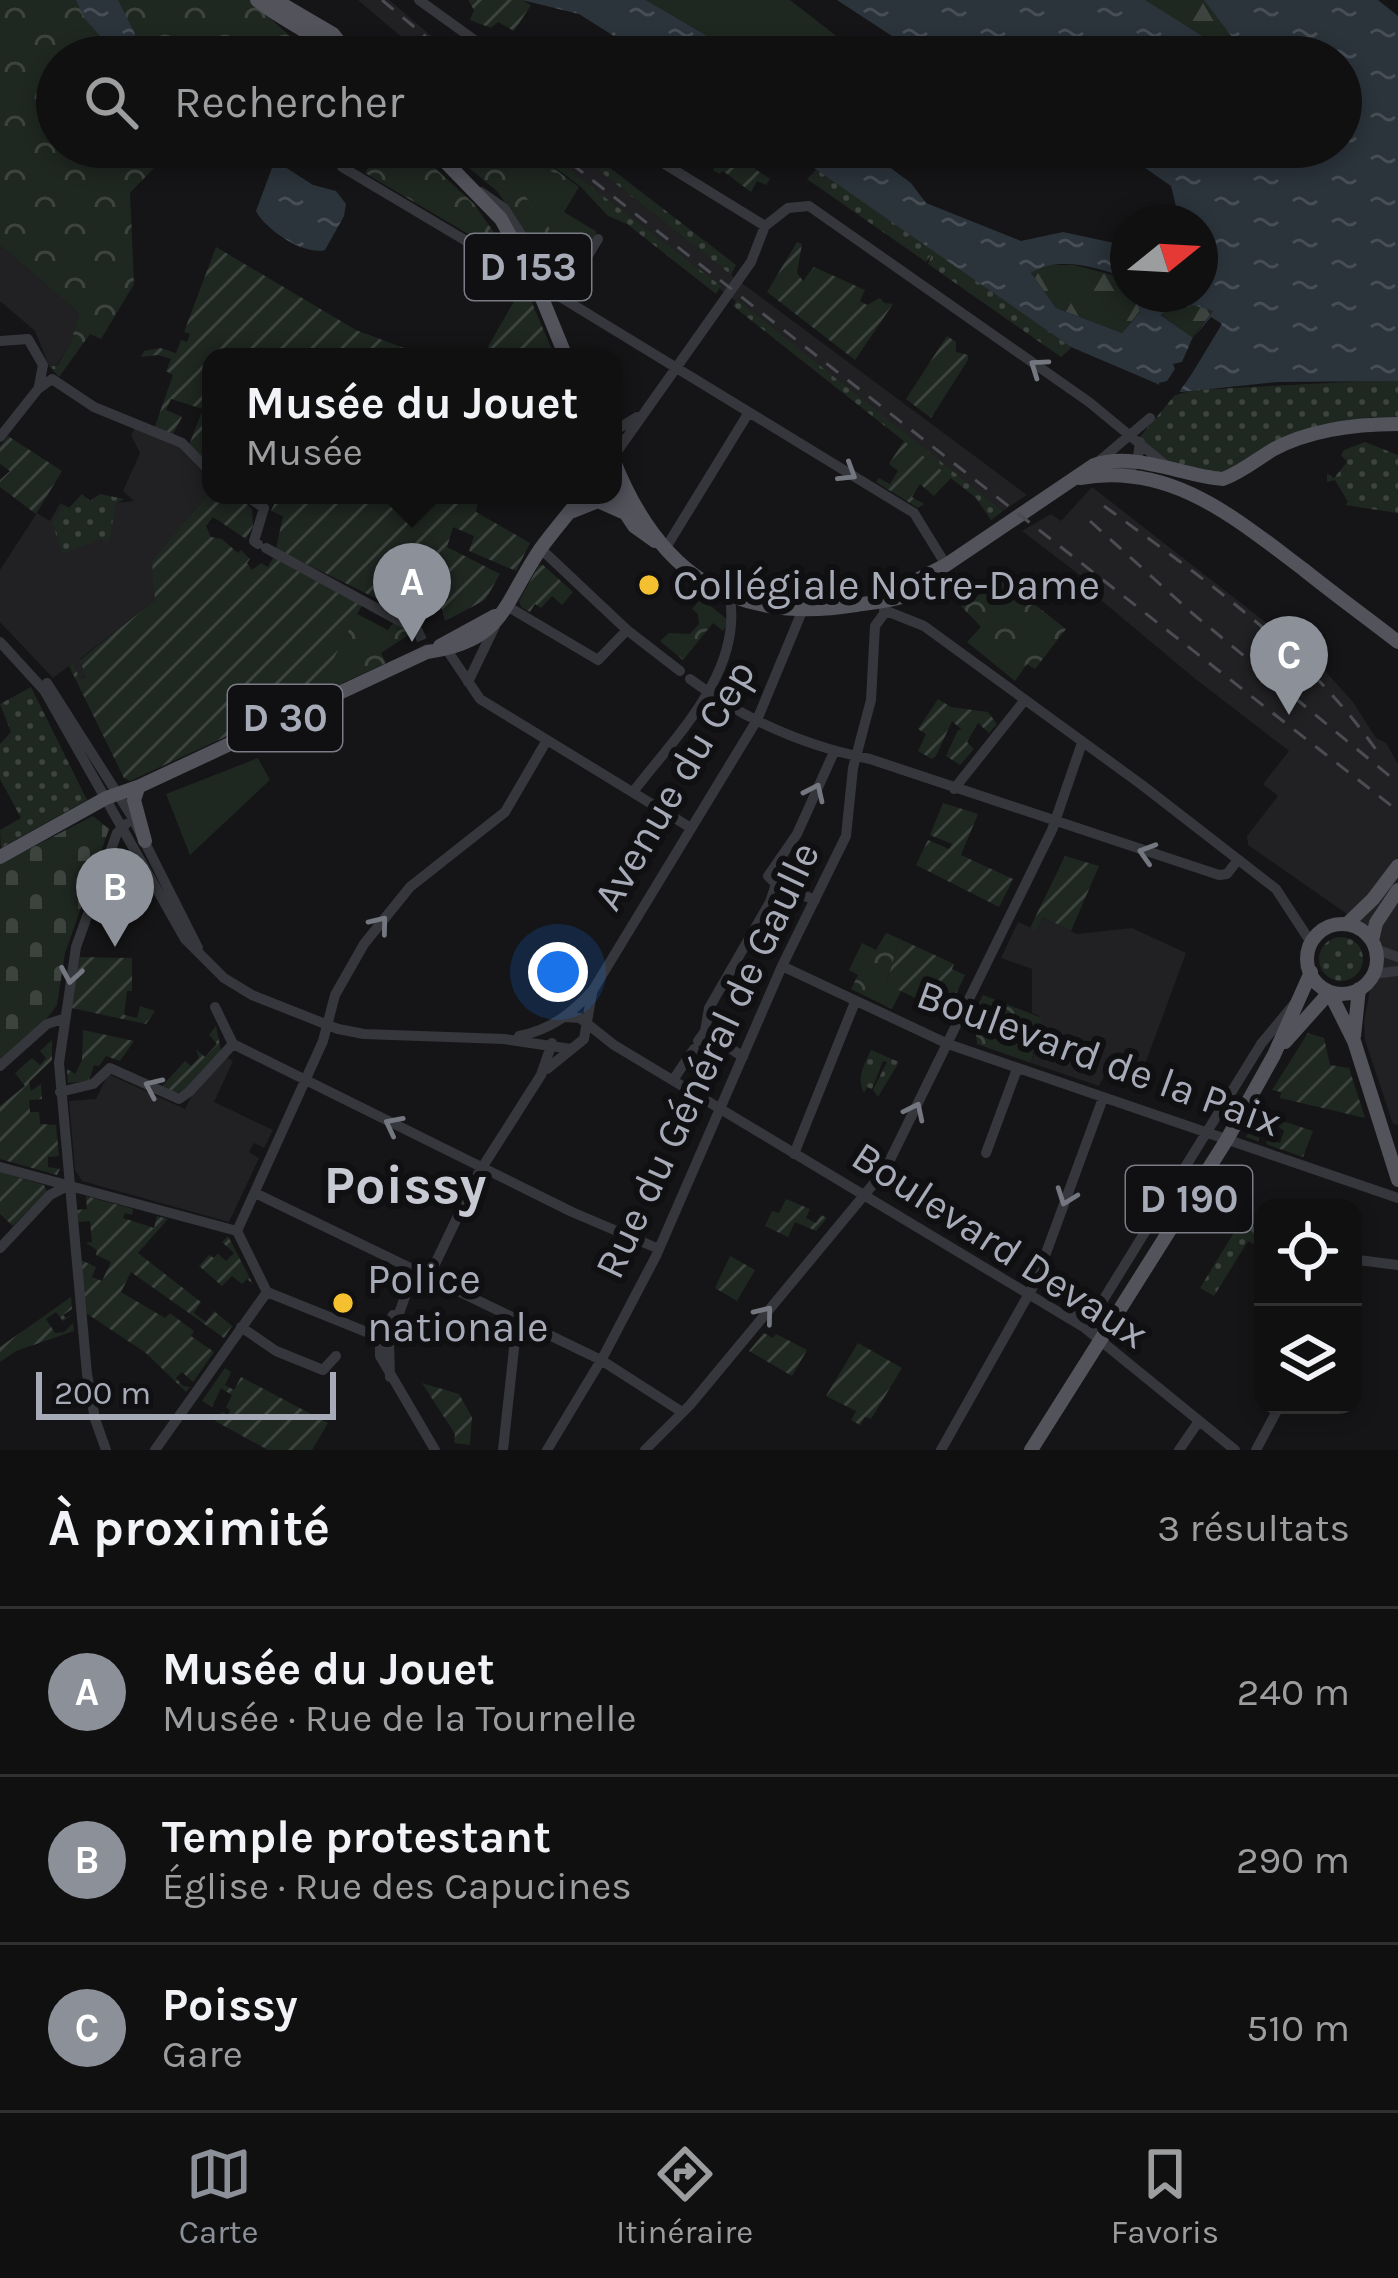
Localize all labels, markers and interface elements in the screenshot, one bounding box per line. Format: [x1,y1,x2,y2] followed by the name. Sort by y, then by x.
[36,36,1362,168] search box
[78,69,144,135] icon: search
[174,76,404,128] text: Rechercher
[1110,204,1218,312] north arrow
[465,234,591,300] road number: D 153
[202,348,622,504] popup
[1029,359,1051,381] one-way arrow
[246,377,578,429] text: Musée du Jouet
[246,429,363,475] text: Musée
[835,459,857,481] one-way arrow
[373,543,451,642] pin: A
[673,560,1100,610] place label: Collégiale Notre-Dame
[636,572,662,598] marker: Collégiale Notre-Dame
[1250,616,1328,715] pin: C
[582,651,766,919] street label: Avenue du Cep
[228,685,342,751] road number: D 30
[801,783,824,804] one-way arrow
[584,834,830,1286] street label: Rue du Général de Gaulle
[1138,842,1159,867] one-way arrow
[76,848,154,947] pin: B
[366,916,387,938] one-way arrow
[528,942,588,1002] your location
[59,964,84,984] one-way arrow
[910,969,1288,1147] street label: Boulevard de la Paix
[144,1078,165,1102] one-way arrow
[900,1101,923,1123] one-way arrow
[384,1116,406,1139] one-way arrow
[843,1131,1157,1359] street label: Boulevard Devaux
[324,1153,486,1217] district label: Poissy
[1126,1166,1252,1232] road number: D 190
[1056,1185,1081,1206] one-way arrow
[1254,1198,1362,1414] map controls
[1254,1198,1362,1306] button: locate
[367,1254,549,1352] place label: Police nationale
[330,1290,356,1316] marker: Police nationale
[750,1306,772,1328] one-way arrow
[1254,1306,1362,1414] button: layers
[36,1366,336,1419] scale bar
[54,1374,151,1412] text: 200 m
[48,1498,330,1558] text: À proximité
[1157,1505,1350,1551] text: 3 résultats
[162,1643,495,1695] text: Musée du Jouet
[75,1669,99,1715] text: A
[1237,1669,1350,1715] text: 240 m
[162,1695,636,1741] text: Musée · Rue de la Tournelle
[162,1811,551,1863] text: Temple protestant
[74,1837,100,1883] text: B
[1236,1837,1350,1883] text: 290 m
[162,1863,632,1909] text: Église · Rue des Capucines
[162,1979,298,2031] text: Poissy
[75,2005,99,2051] text: C
[1246,2005,1350,2051] text: 510 m
[162,2031,243,2077] text: Gare
[179,2141,258,2251] tab: Carte
[616,2141,753,2251] tab: Itinéraire
[1111,2141,1219,2251] tab: Favoris

